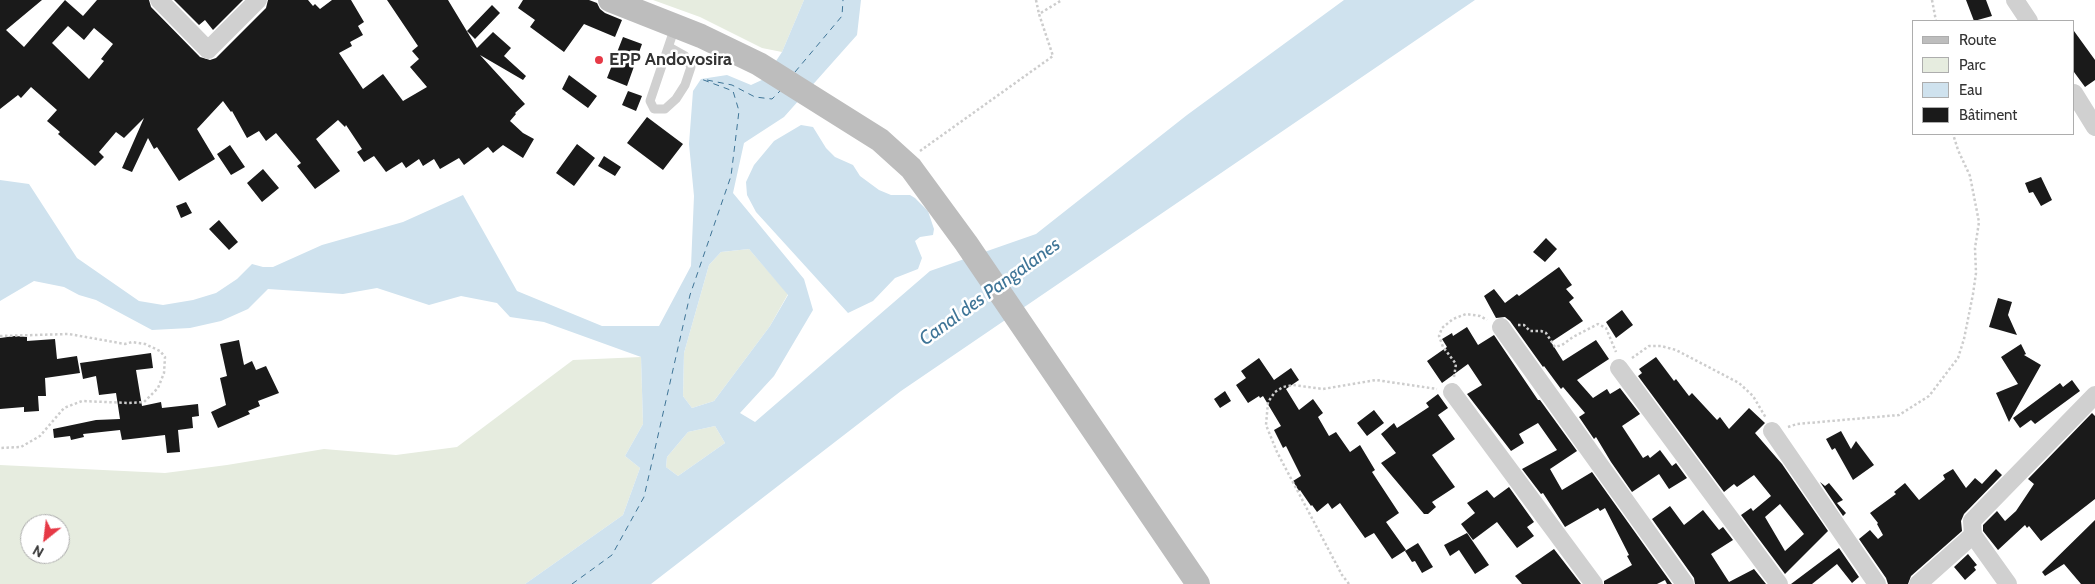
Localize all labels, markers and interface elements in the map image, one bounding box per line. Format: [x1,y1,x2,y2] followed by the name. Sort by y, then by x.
[1912,20,2075,135] legend
[1959,31,1997,49] text: Route
[609,49,732,71] place label: EPP Andovosira
[593,54,605,66] marker: EPP Andovosira
[1959,56,1986,74] text: Parc
[1959,81,1982,99] text: Eau
[1959,106,2017,124] text: Bâtiment
[915,233,1065,351] water label: Canal des Pangalanes
[20,514,70,564] north arrow
[30,541,47,562] text: N

